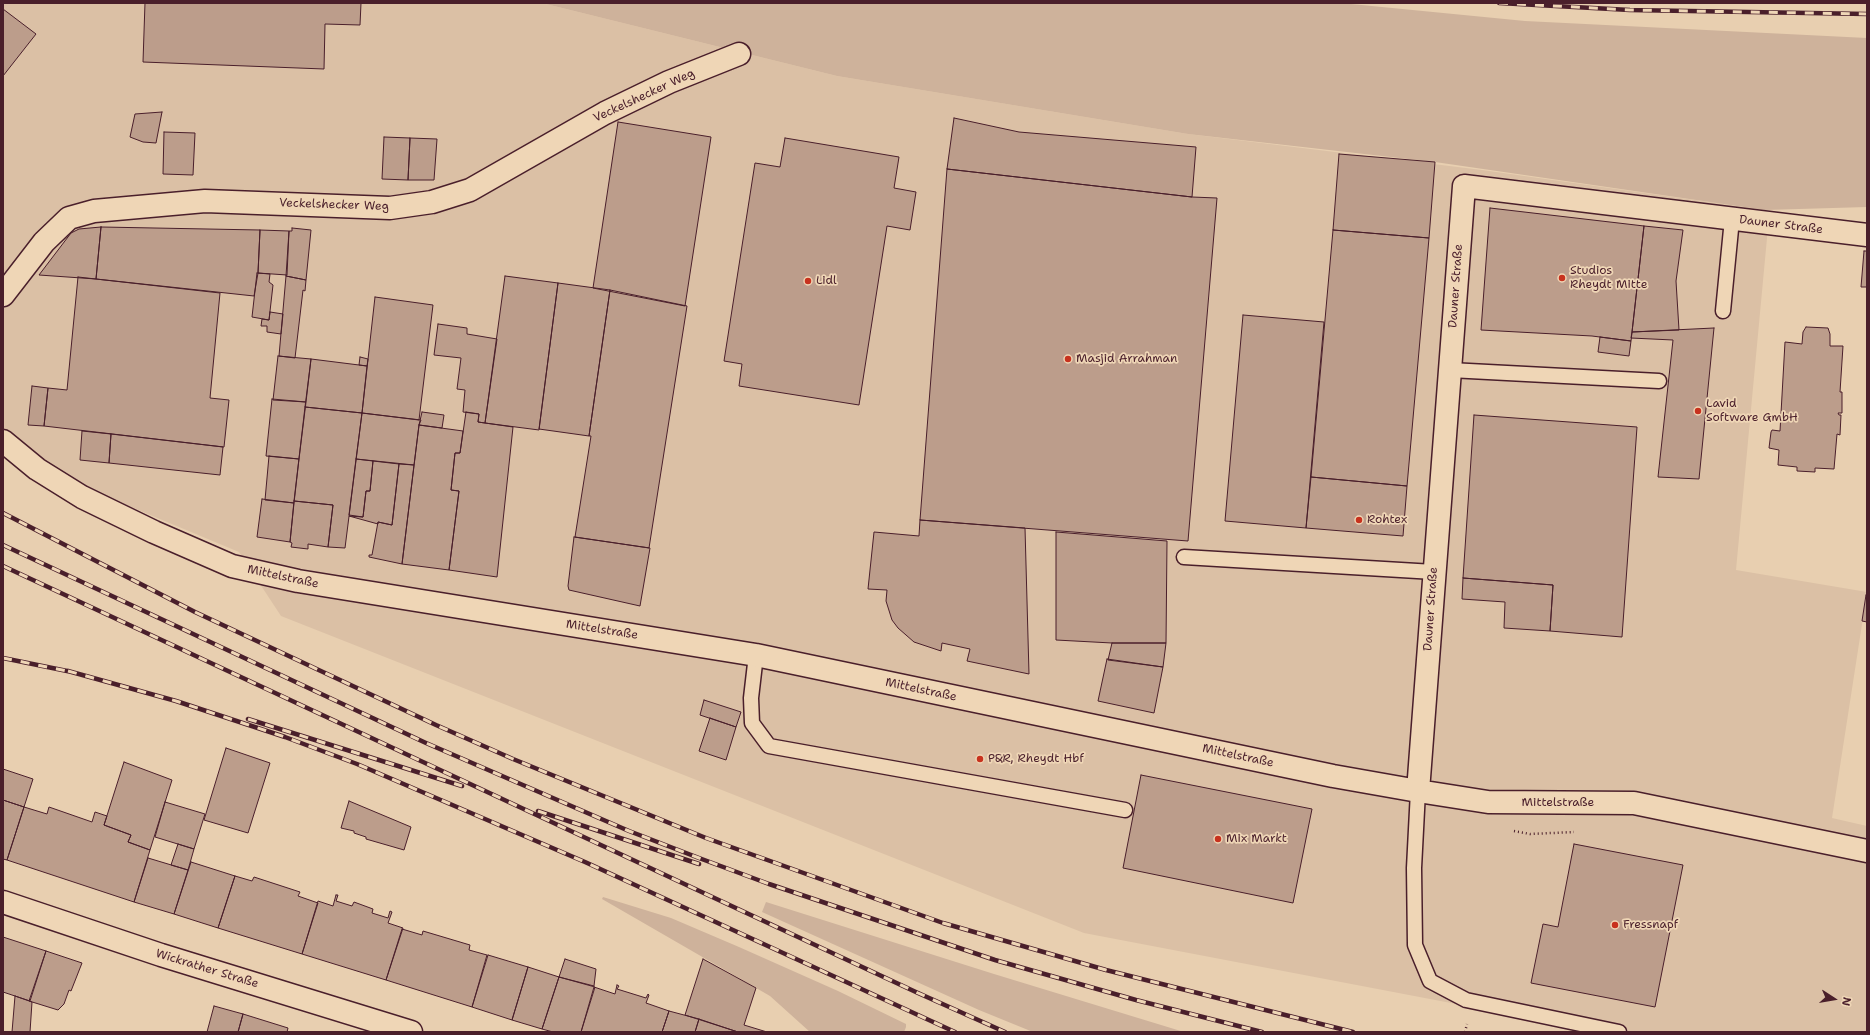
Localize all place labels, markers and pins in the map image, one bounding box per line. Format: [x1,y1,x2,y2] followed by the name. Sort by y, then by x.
[1570,264,1647,292] place label: Studios Rheydt Mitte
[1557,273,1567,283] marker: Studios Rheydt Mitte
[816,274,837,288] place label: Lidl
[803,276,813,286] marker: Lidl
[1076,352,1177,366] place label: Masjid Arrahman
[1063,354,1073,364] marker: Masjid Arrahman
[1706,397,1798,425] place label: Lavid Software GmbH
[1693,406,1703,416] marker: Lavid Software GmbH
[1367,513,1407,527] place label: Rohtex
[1354,515,1364,525] marker: Rohtex
[988,752,1084,766] place label: P&R, Rheydt Hbf
[975,754,985,764] marker: P&R, Rheydt Hbf
[1226,832,1287,846] place label: Mix Markt
[1213,834,1223,844] marker: Mix Markt
[1623,918,1678,932] place label: Fressnapf
[1610,920,1620,930] marker: Fressnapf

